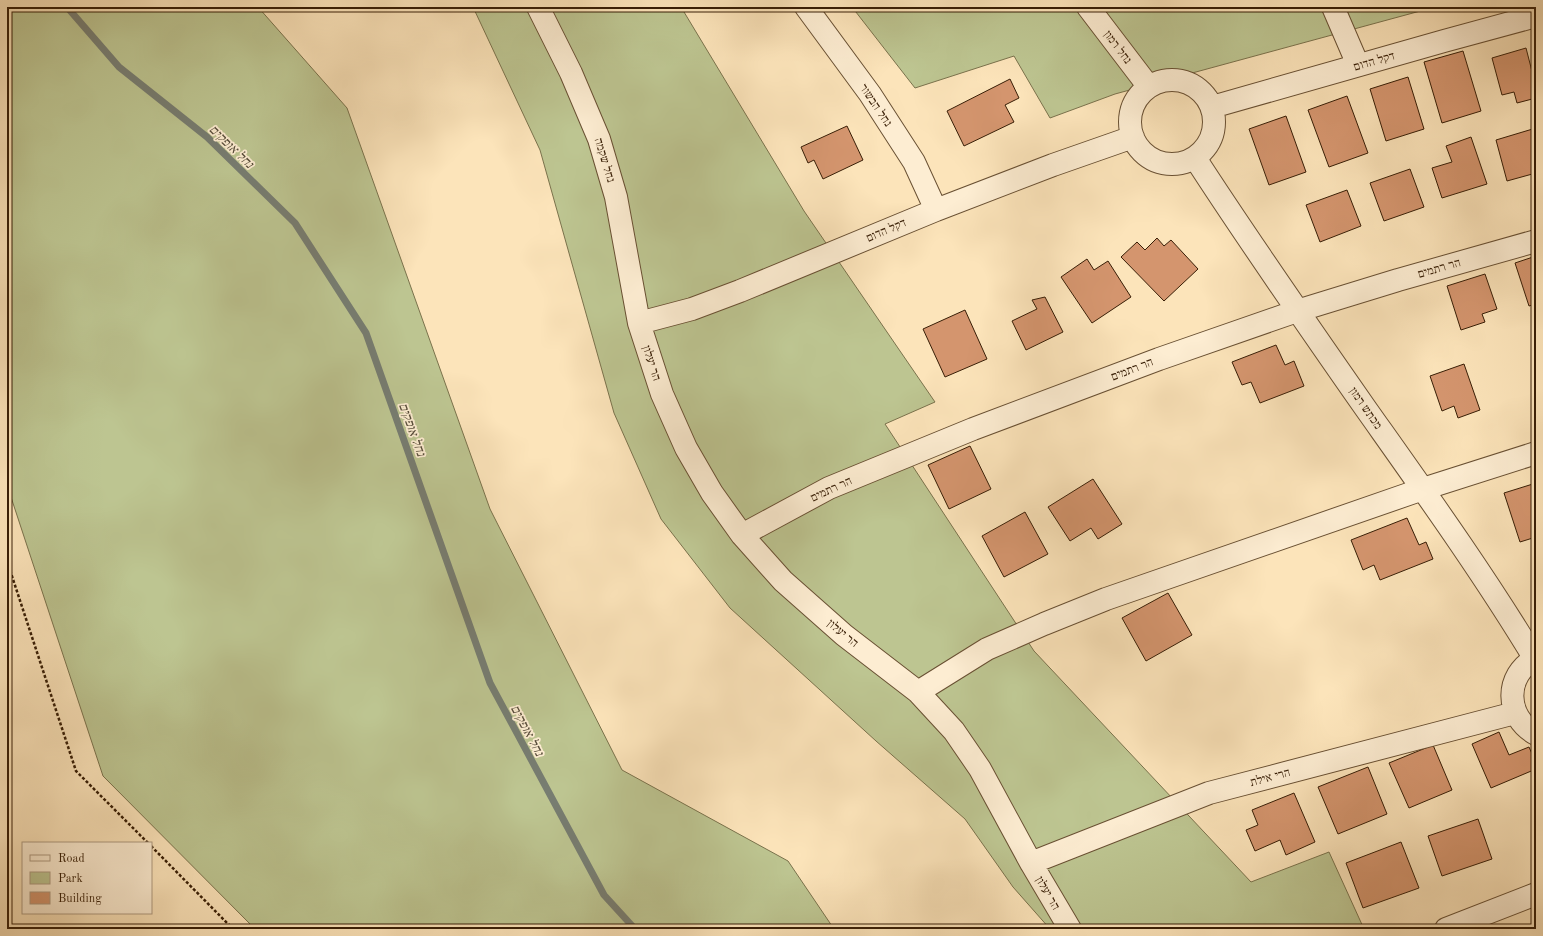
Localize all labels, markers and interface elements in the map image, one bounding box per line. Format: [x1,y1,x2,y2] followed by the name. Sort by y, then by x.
[1101,28,1135,66] street label: נחל רמון
[1352,48,1396,74] street label: דקל הדום
[857,81,895,129] street label: נחל הבשור
[206,122,257,172] water label: נחל אופקים
[592,136,618,184] street label: נחל שקמה
[864,215,908,245] street label: דקל הדום
[1416,257,1462,281] street label: הר רתמים
[640,344,664,382] street label: הר יעלון
[1110,356,1155,383] street label: הר רתמים
[1347,386,1384,432] street label: מכתש רמון
[396,401,429,459] water label: נחל אופקים
[809,475,854,505] street label: הר רתמים
[825,616,861,650] street label: הר יעלון
[508,703,547,760] water label: נחל אופקים
[1248,765,1292,789] street label: הרי אילת
[22,842,152,914] legend
[58,853,85,865] text: Road
[58,873,83,885] text: Park
[1033,874,1063,912] street label: הר יעלון
[58,893,102,905] text: Building

